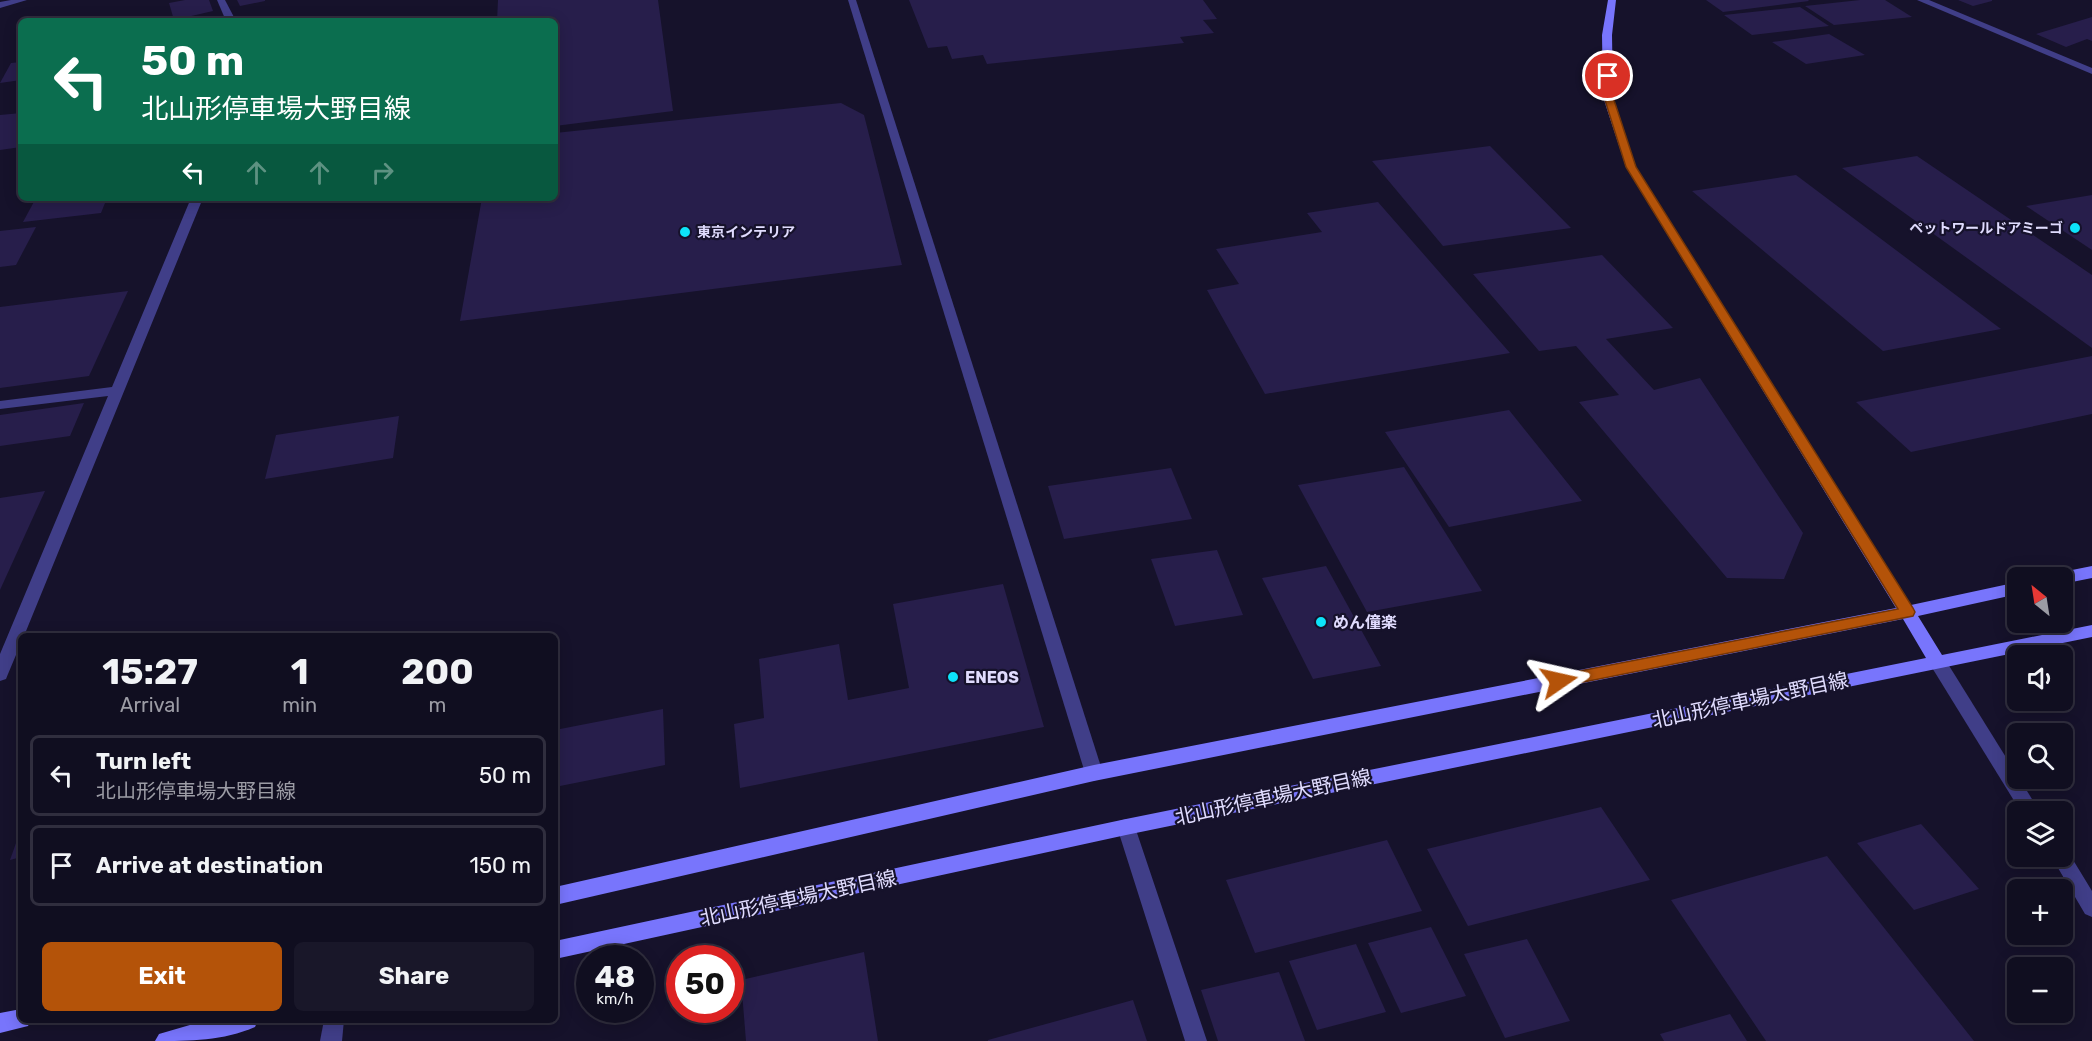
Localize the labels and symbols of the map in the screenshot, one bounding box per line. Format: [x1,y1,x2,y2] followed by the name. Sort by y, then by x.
[1582,50,1633,101] pin
[1909,220,2063,237] place label: ペットワールドアミーゴ
[2068,221,2082,235] marker: ペットワールドアミーゴ
[697,224,795,241] place label: 東京インテリア
[678,225,692,239] marker: 東京インテリア
[2007,567,2073,633] north arrow
[1333,613,1397,632] place label: めん僮楽
[1314,615,1328,629] marker: めん僮楽
[1527,649,1591,713] position arrow
[1650,667,1850,733] street label: 北山形停車場大野目線
[965,668,1019,687] place label: ENEOS
[946,670,960,684] marker: ENEOS
[1173,764,1373,830] street label: 北山形停車場大野目線
[698,865,898,931] street label: 北山形停車場大野目線
[666,945,744,1023] speed limit sign: 50

